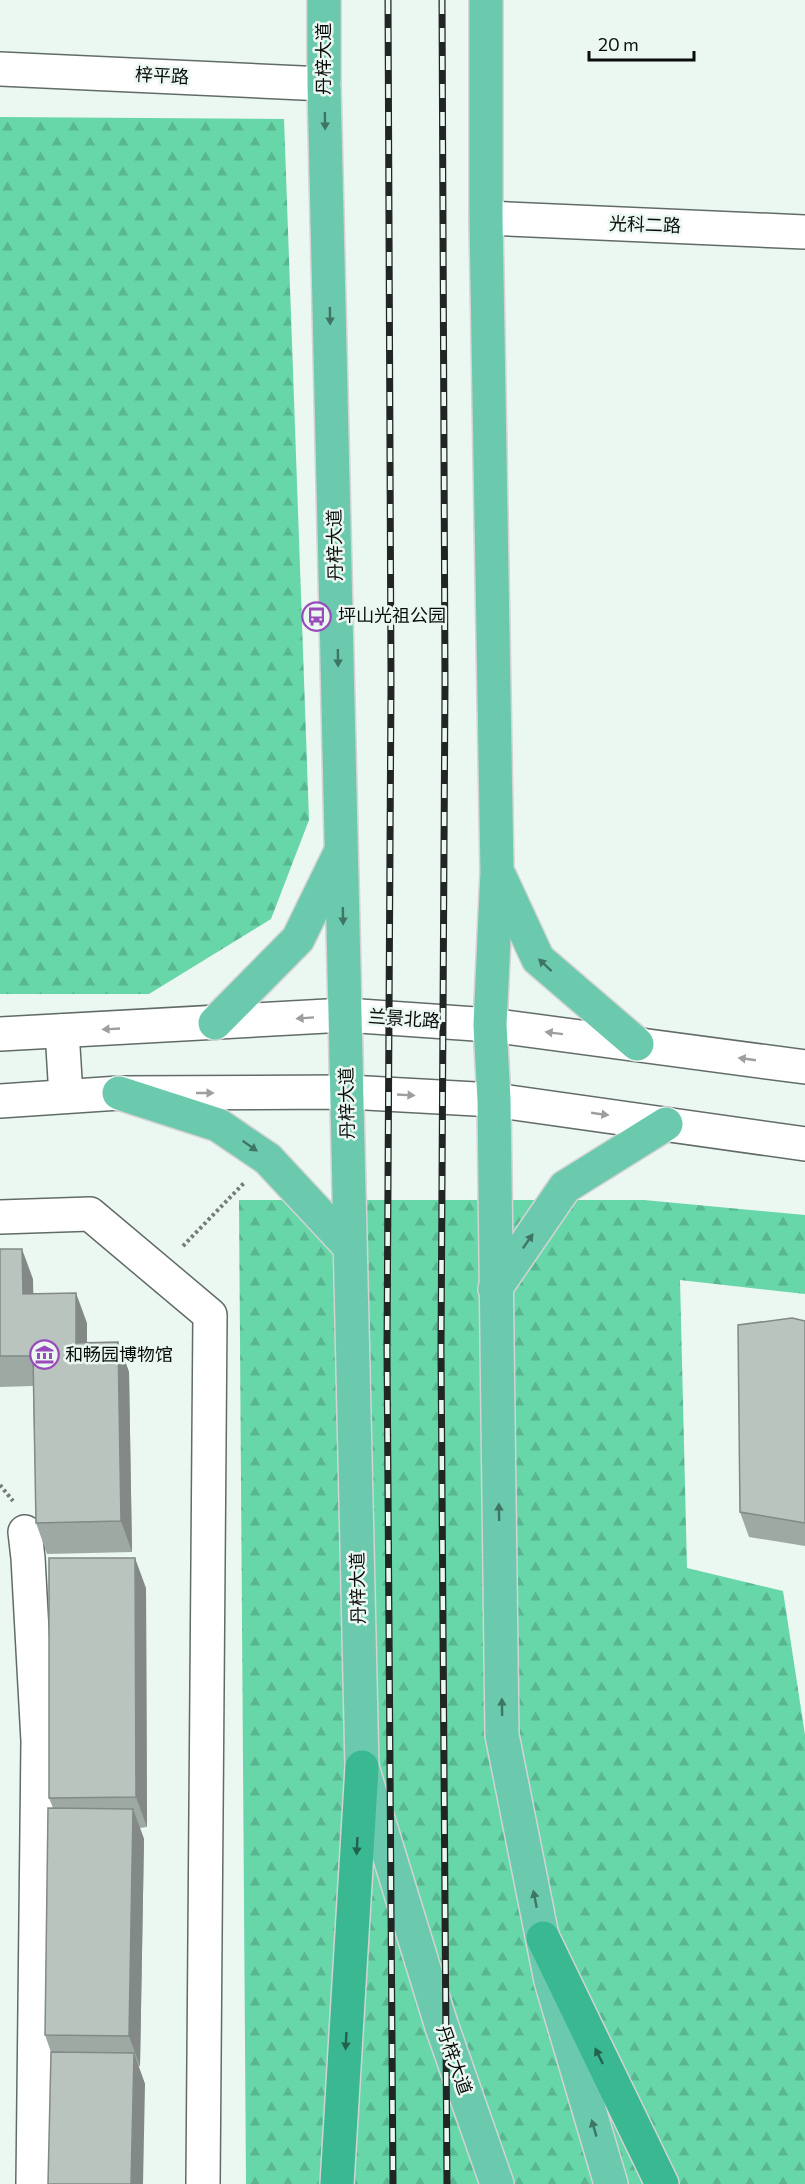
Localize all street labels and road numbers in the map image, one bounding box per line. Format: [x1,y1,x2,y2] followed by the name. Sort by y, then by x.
[312,23,334,95] street label: 丹梓大道
[135,63,190,87] street label: 梓平路
[609,212,681,236] street label: 光科二路
[322,509,346,581] street label: 丹梓大道
[367,1005,441,1031] street label: 兰景北路
[334,1067,358,1139] street label: 丹梓大道
[345,1552,369,1624] street label: 丹梓大道
[433,2022,477,2097] street label: 丹梓大道

